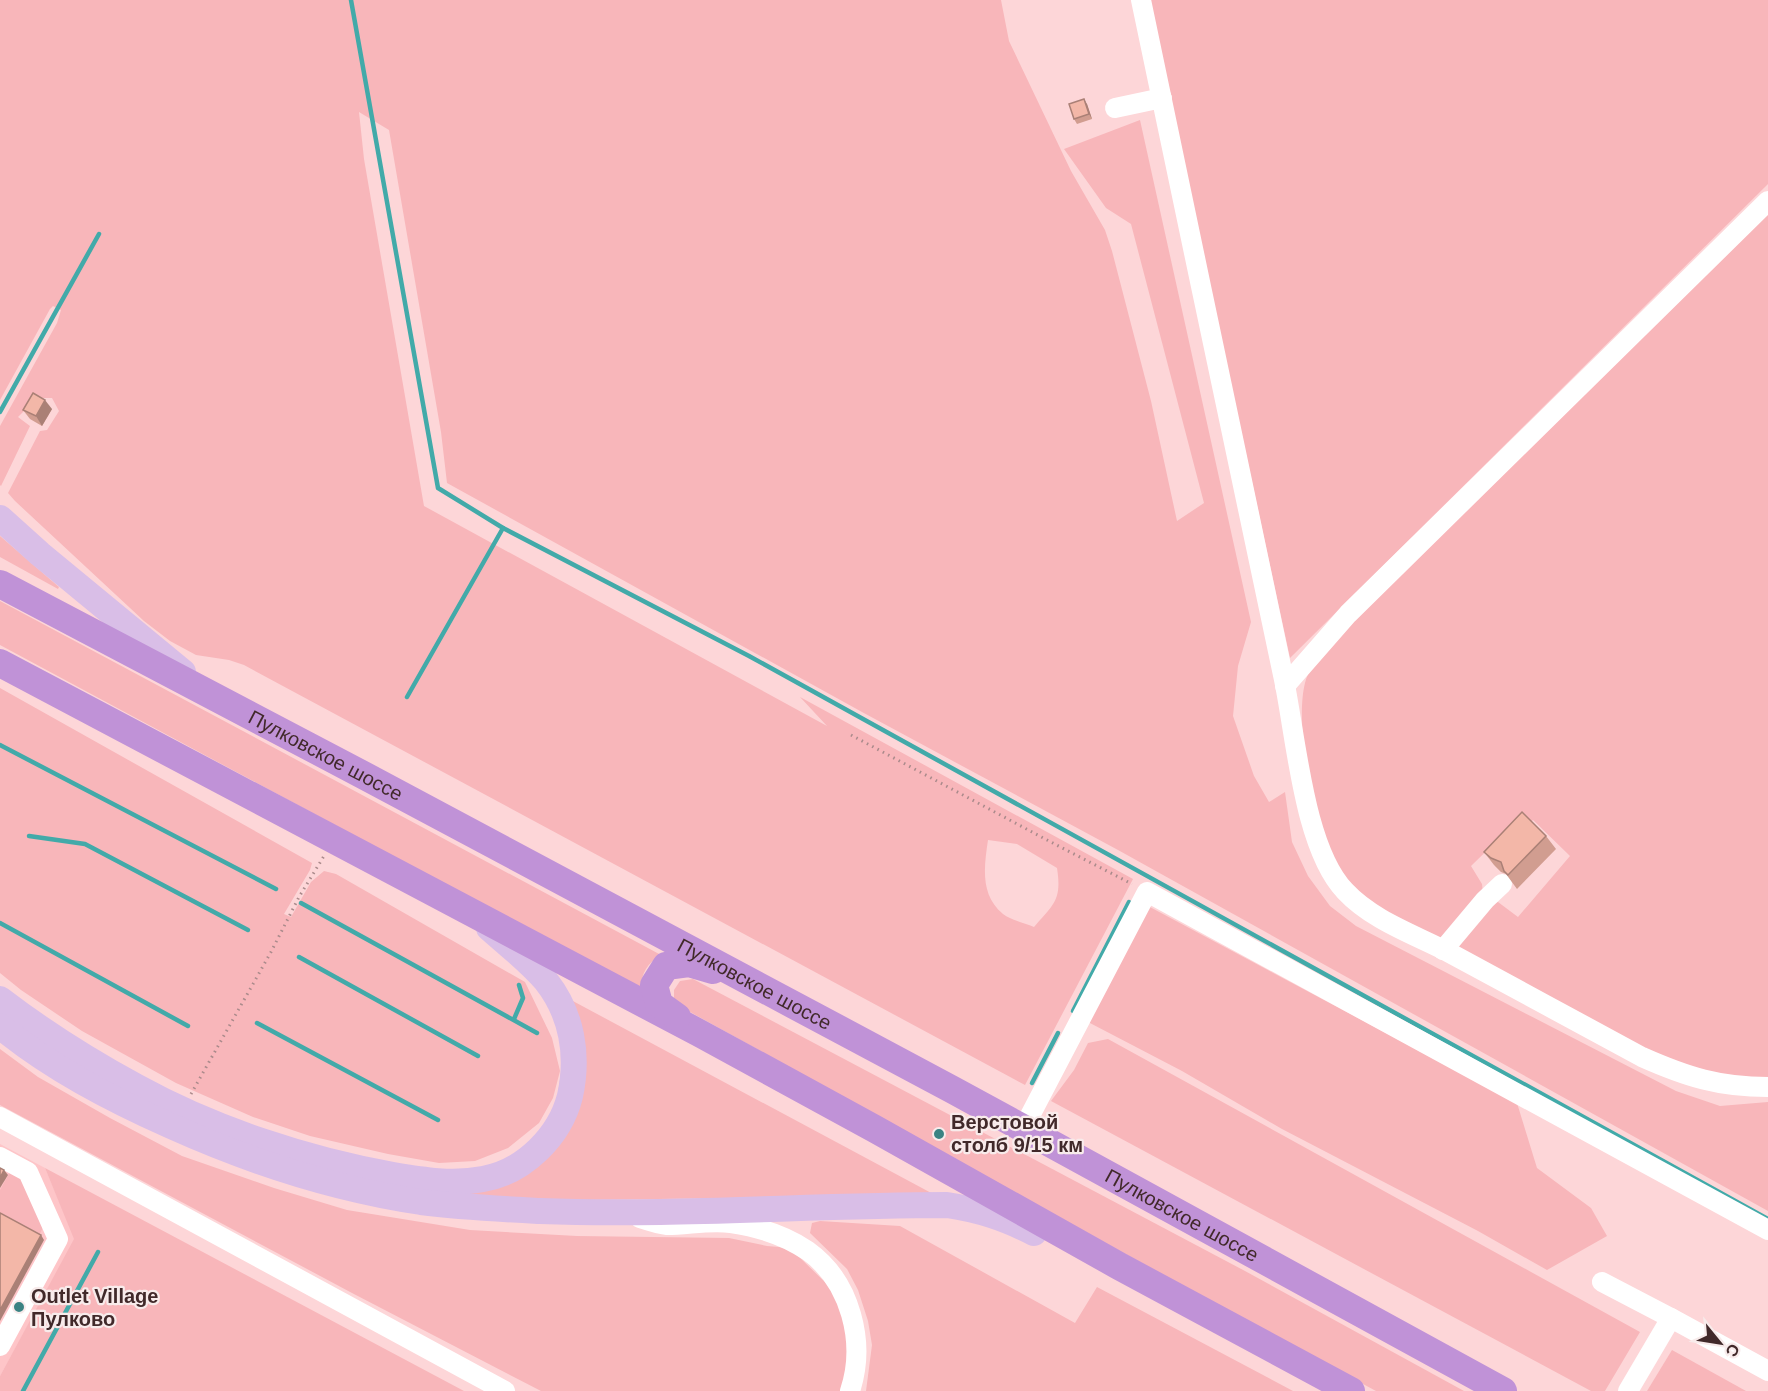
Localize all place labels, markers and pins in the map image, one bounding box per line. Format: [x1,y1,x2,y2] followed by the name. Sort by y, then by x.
[951,1111,1083,1156] place label: Верстовой столб 9/15 км
[932,1127,946,1141] marker: Верстовой столб 9/15 км
[31,1285,158,1330] place label: Outlet Village Пулково
[12,1300,26,1314] marker: Outlet Village Пулково

